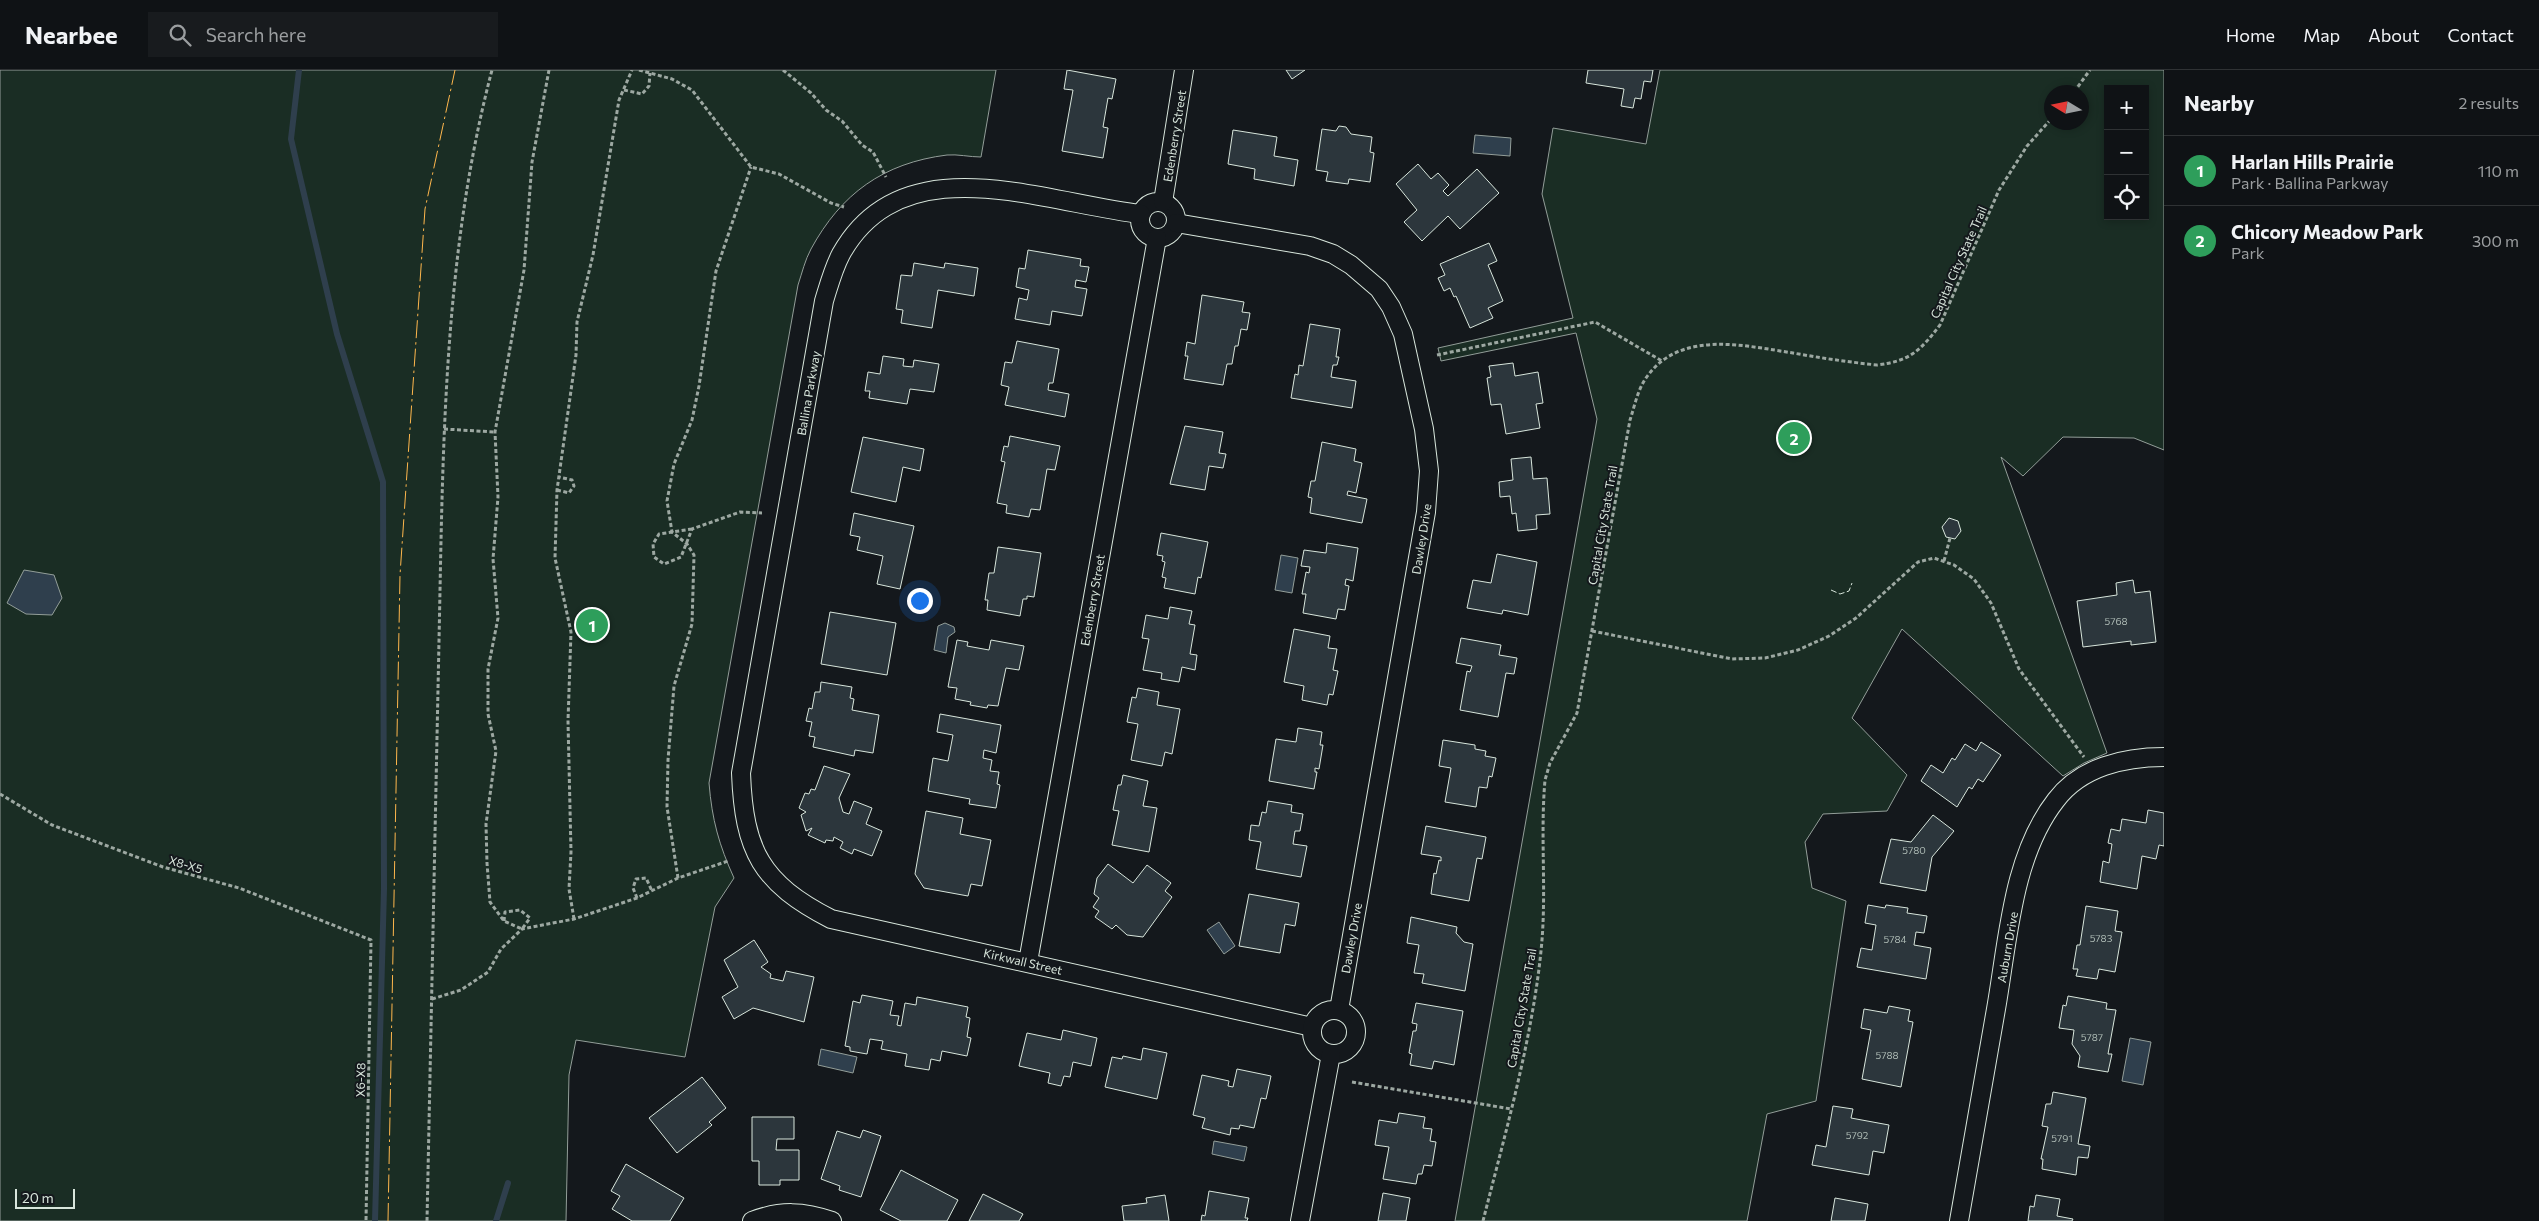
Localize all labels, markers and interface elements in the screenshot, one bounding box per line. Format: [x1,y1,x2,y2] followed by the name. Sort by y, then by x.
[148,12,498,57] search box
[25,20,118,49] text: Nearbee
[166,21,194,49] icon: search
[206,23,306,46] text: Search here
[2226,24,2275,46] text: Home
[2303,24,2340,46] text: Map
[2368,24,2420,46] text: About
[2448,24,2514,46] text: Contact
[2044,85,2089,130] north arrow
[2104,85,2149,220] map controls
[2104,85,2149,130] button: +
[1160,89,1188,183] street label: Edenberry Street
[2184,90,2254,115] text: Nearby
[2458,93,2519,112] text: 2 results
[2104,130,2149,175] button: −
[2231,150,2394,173] text: Harlan Hills Prairie
[2196,161,2204,180] text: 1
[2478,161,2519,180] text: 110 m
[2231,173,2389,192] text: Park · Ballina Parkway
[2104,175,2149,220] button: locate
[1927,204,1989,320] street label: Capital City State Trail
[2231,220,2424,243] text: Chicory Meadow Park
[2195,231,2205,250] text: 2
[2472,231,2519,250] text: 300 m
[2231,243,2264,262] text: Park
[794,350,822,436] street label: Ballina Parkway
[1778,419,1810,457] pin: 2
[1585,464,1619,586] street label: Capital City State Trail
[1409,503,1433,575] street label: Dawley Drive
[1077,553,1107,647] street label: Edenberry Street
[907,588,933,614] your location
[576,606,608,644] pin: 1
[2104,615,2128,627] house number: 5768
[1902,844,1926,856] house number: 5780
[167,853,205,876] street label: X8-X5
[1338,902,1364,974] street label: Dawley Drive
[1994,911,2020,983] street label: Auburn Drive
[2090,932,2113,944] house number: 5783
[1883,933,1907,945] house number: 5784
[982,945,1064,977] street label: Kirkwall Street
[1504,947,1538,1069] street label: Capital City State Trail
[2081,1031,2103,1043] house number: 5787
[1875,1049,1899,1061] house number: 5788
[353,1063,367,1097] street label: X6-X8
[1846,1129,1869,1141] house number: 5792
[2051,1132,2073,1144] house number: 5791
[15,1186,75,1209] scale bar
[22,1189,54,1206] text: 20 m

